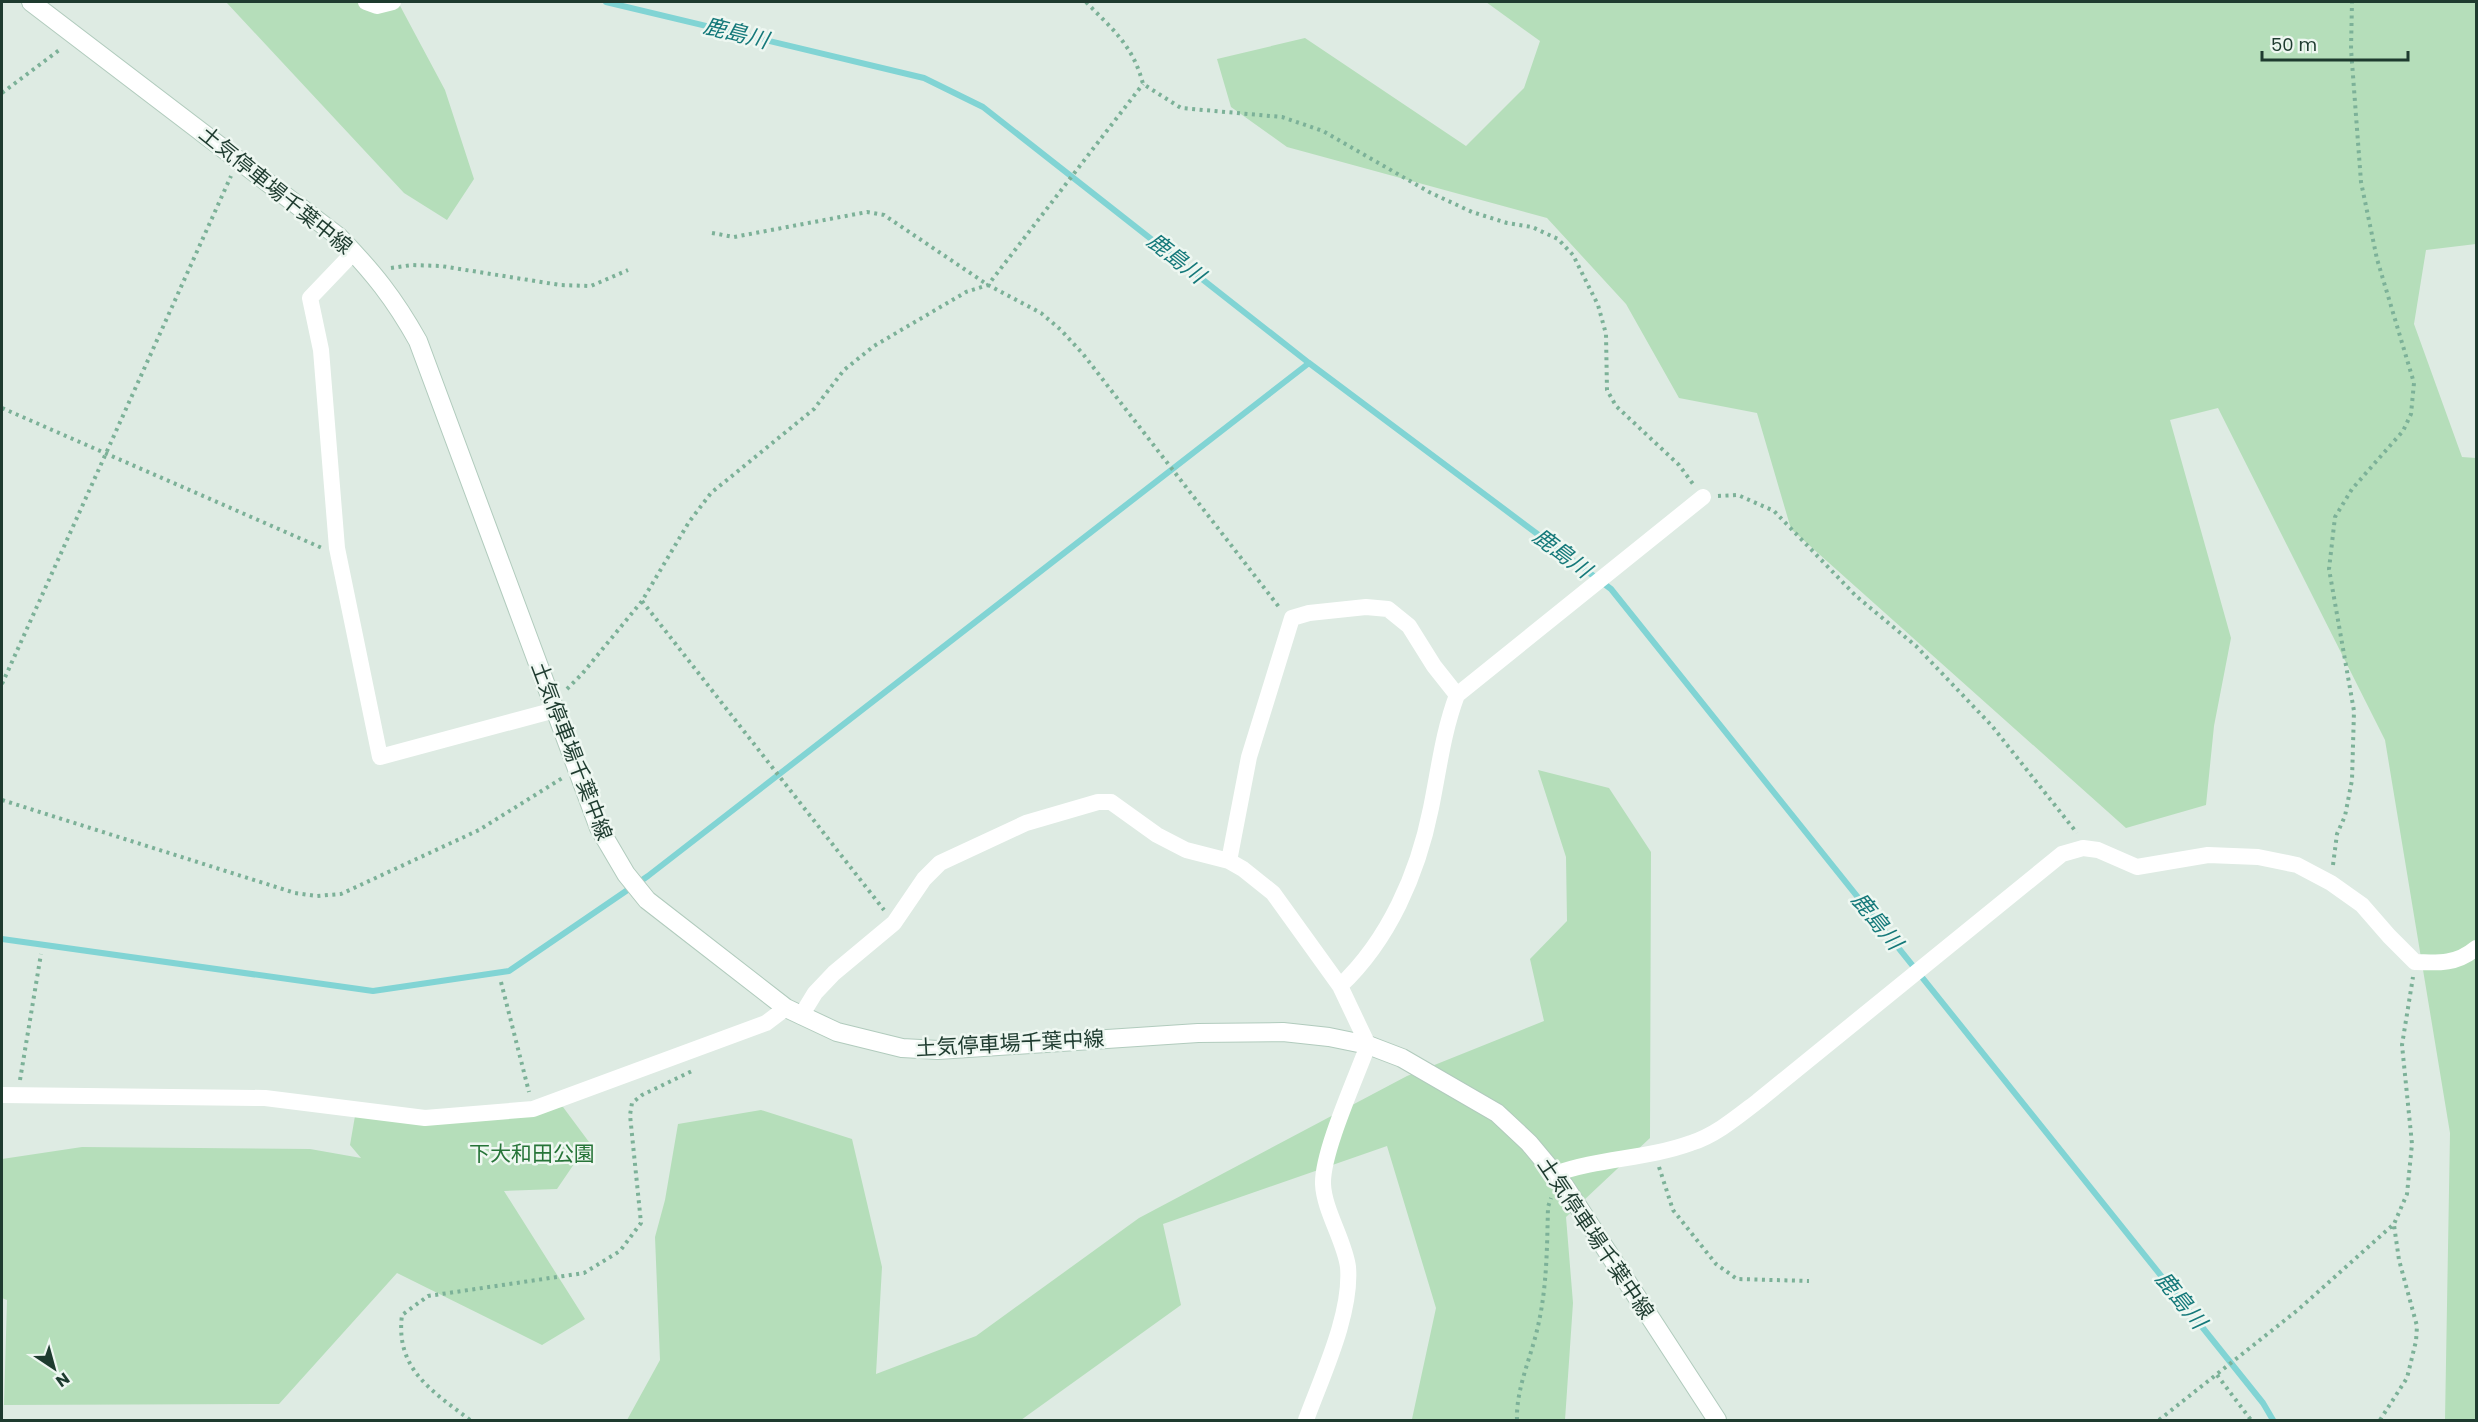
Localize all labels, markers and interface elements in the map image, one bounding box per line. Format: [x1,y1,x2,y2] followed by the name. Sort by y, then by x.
[700,10,774,57] water label: 鹿島川
[2262,24,2408,62] scale bar
[2271,32,2317,57] text: 50 m
[193,119,359,261] street label: 土気停車場千葉中線
[1140,225,1213,292] water label: 鹿島川
[1526,521,1599,586] water label: 鹿島川
[525,658,619,844] street label: 土気停車場千葉中線
[1844,886,1911,958] water label: 鹿島川
[915,1024,1105,1062] street label: 土気停車場千葉中線
[469,1139,595,1168] park label: 下大和田公園
[1531,1152,1661,1324] street label: 土気停車場千葉中線
[2148,1265,2215,1337] water label: 鹿島川
[24,1338,84,1398] north arrow
[51,1367,74,1393] text: N

